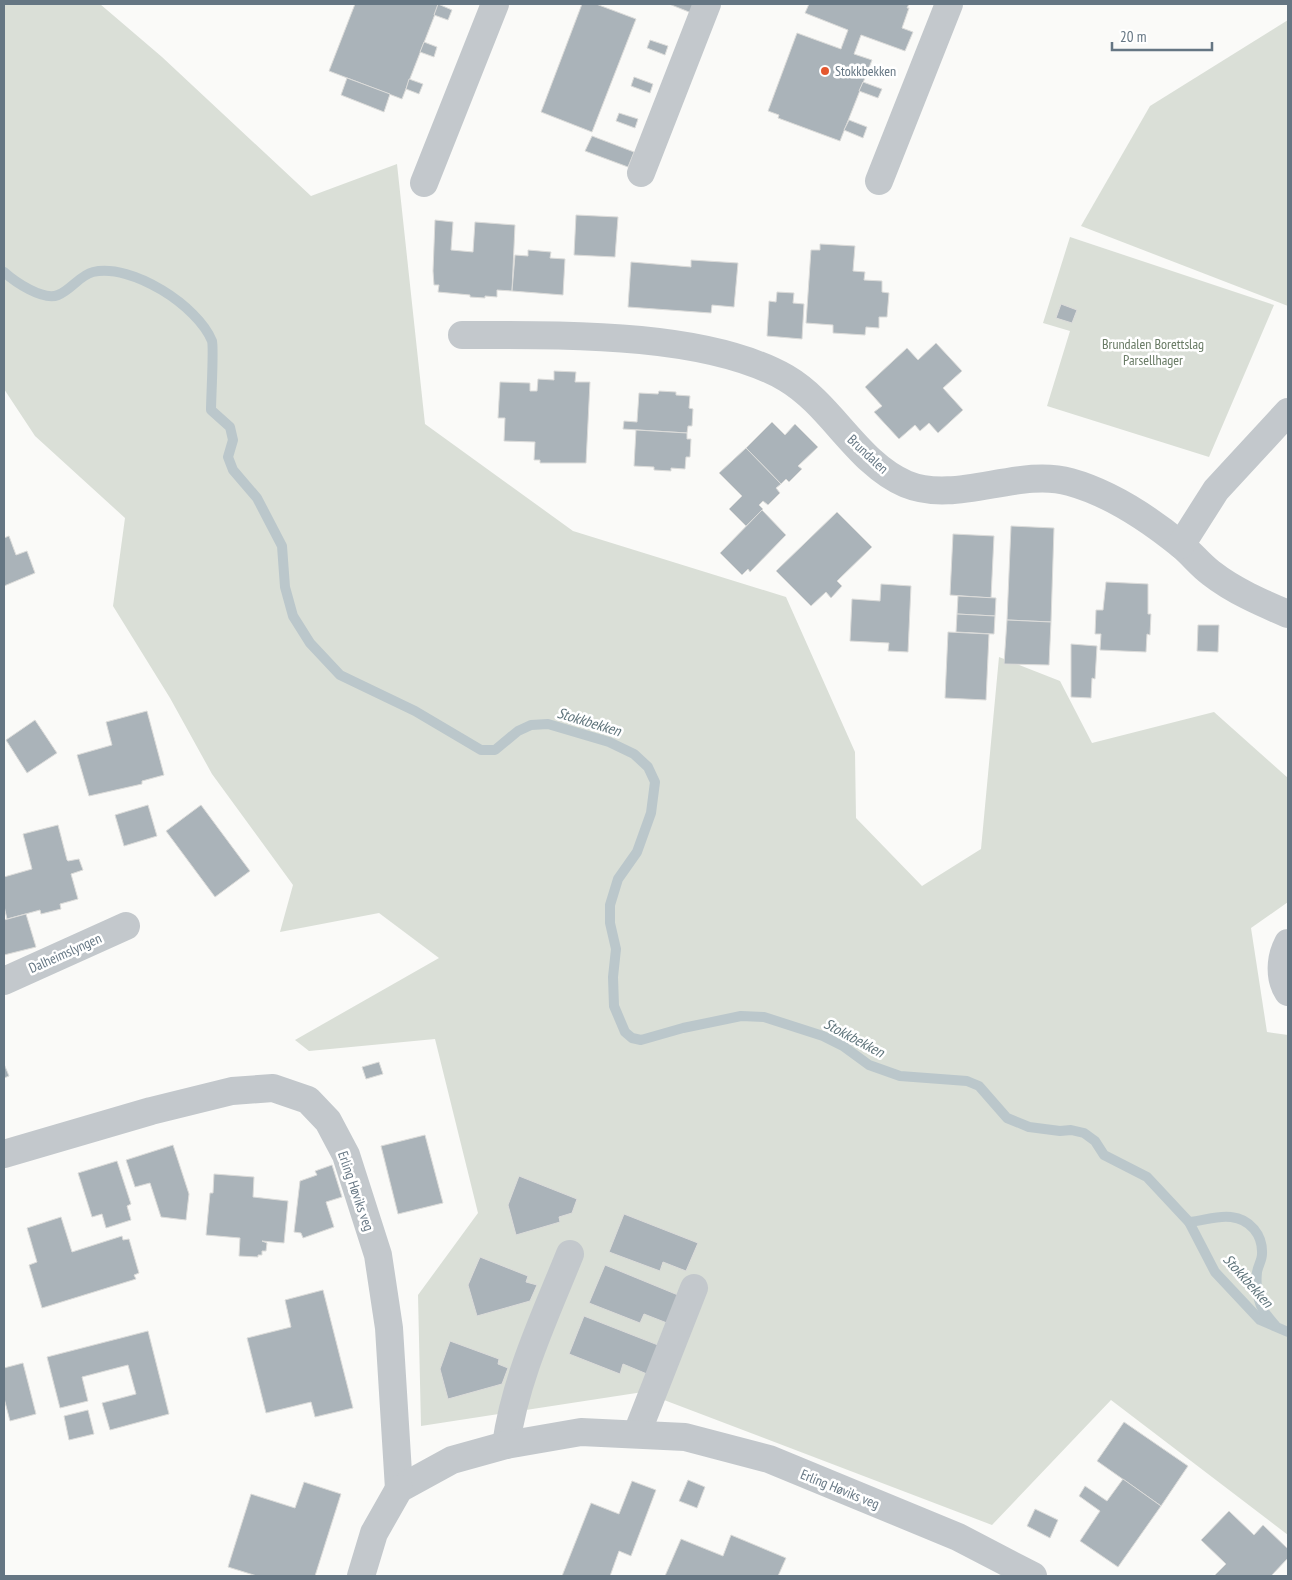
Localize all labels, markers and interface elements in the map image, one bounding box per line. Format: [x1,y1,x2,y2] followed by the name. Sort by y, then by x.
[1112,20,1212,52] scale bar
[1120,27,1146,46] text: 20 m
[835,62,896,80] place label: Stokkbekken
[819,65,831,77] marker: Stokkbekken
[1102,335,1204,369] park label: Brundalen Borettslag Parsellhager
[844,431,892,477] street label: Brundalen
[555,703,625,741] water label: Stokkbekken
[26,929,104,977] street label: Dalheimslyngen
[821,1014,889,1062] water label: Stokkbekken
[334,1149,378,1233] street label: Erling Høviks veg
[1219,1250,1278,1312] water label: Stokkbekken
[798,1465,882,1513] street label: Erling Høviks veg

